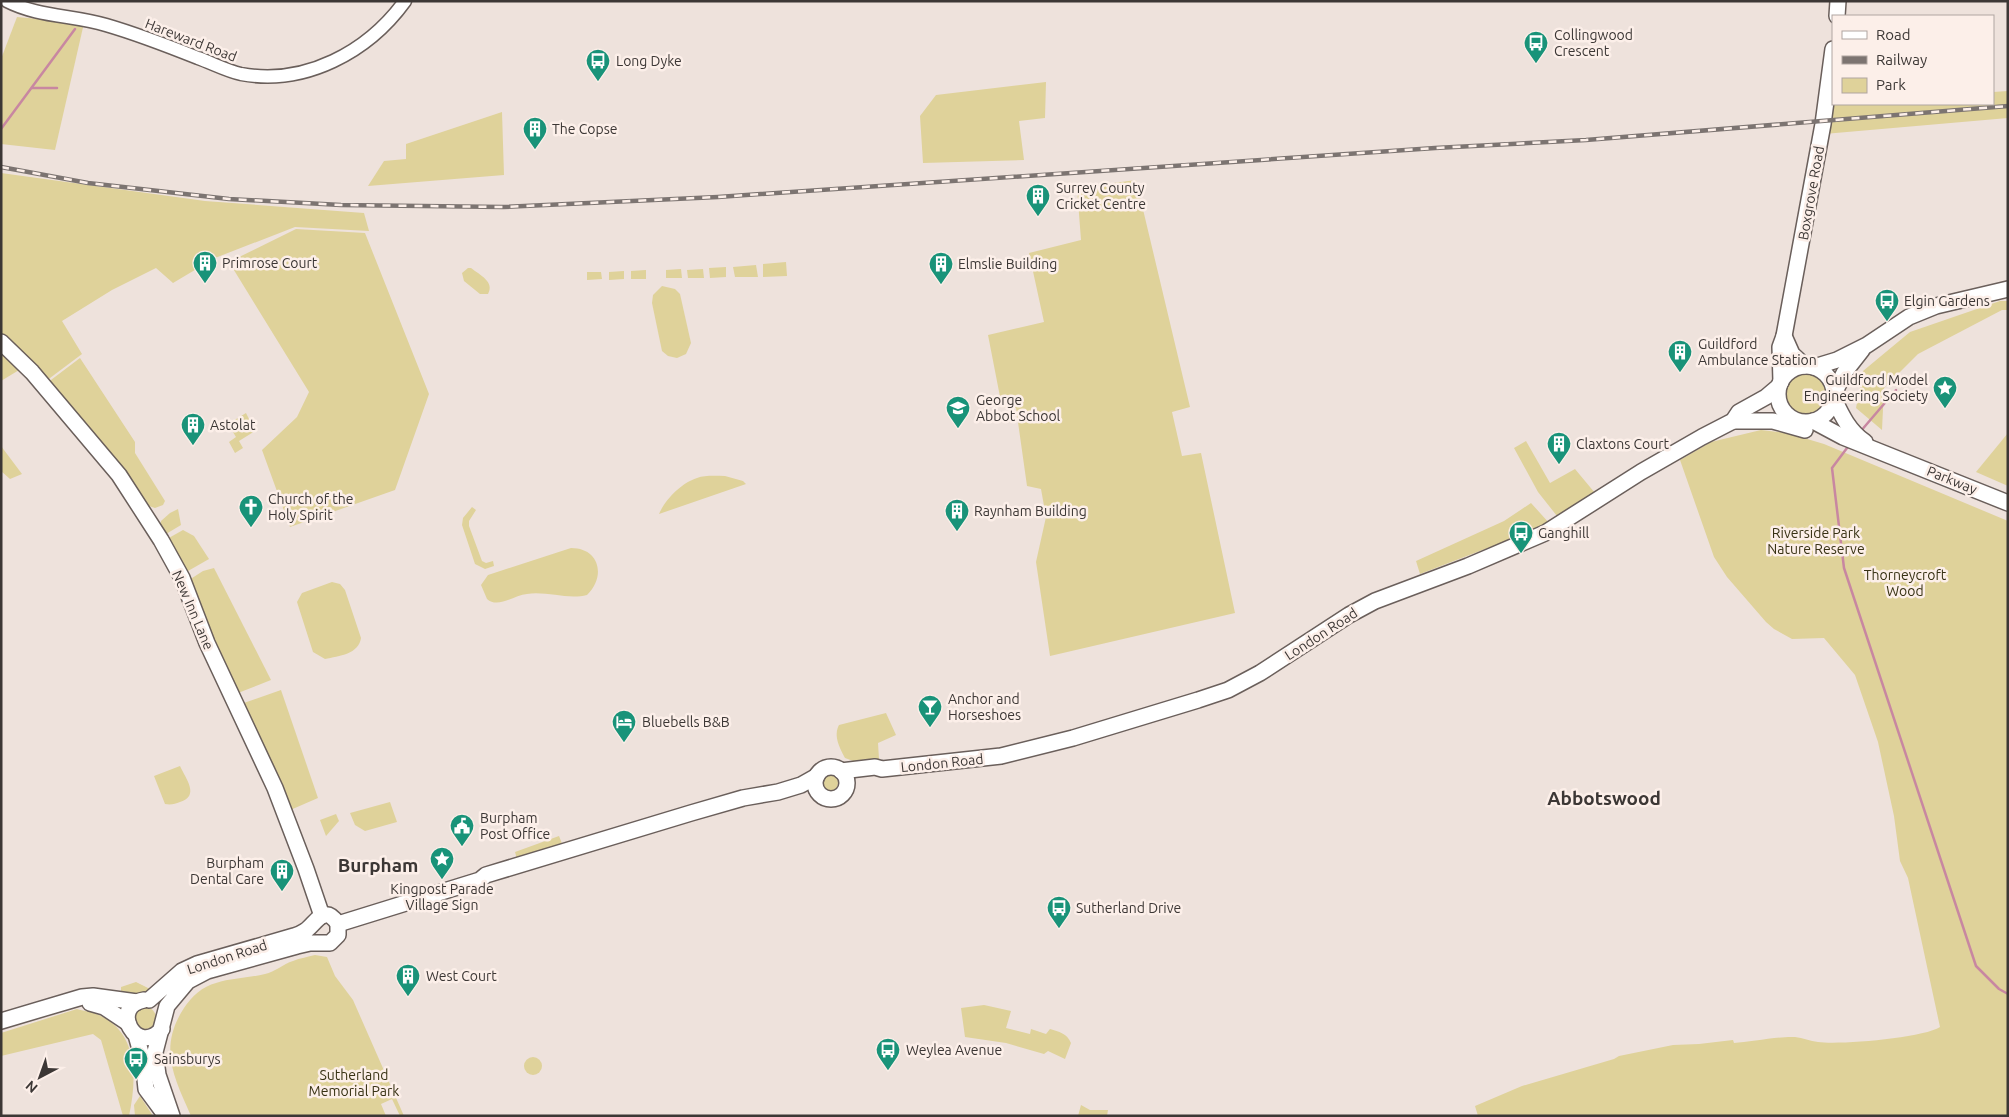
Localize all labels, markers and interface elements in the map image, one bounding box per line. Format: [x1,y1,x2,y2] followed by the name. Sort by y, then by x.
[143,15,239,65] street label: Hareward Road
[1832,15,1994,105] legend
[1876,26,1911,43] text: Road
[1554,27,1633,59] place label: Collingwood Crescent
[1523,30,1549,64] bus stop icon: Collingwood Crescent
[585,48,611,82] bus stop icon: Long Dyke
[1876,51,1927,68] text: Railway
[616,53,682,69] place label: Long Dyke
[1876,76,1906,93] text: Park
[522,116,548,150] building icon: The Copse
[552,121,617,137] place label: The Copse
[1795,145,1827,241] street label: Boxgrove Road
[1056,180,1146,212] place label: Surrey County Cricket Centre
[1025,183,1051,217] building icon: Surrey County Cricket Centre
[192,250,218,284] building icon: Primrose Court
[928,251,954,285] building icon: Elmslie Building
[222,255,318,271] place label: Primrose Court
[958,256,1057,272] place label: Elmslie Building
[1874,288,1900,322] bus stop icon: Elgin Gardens
[1904,293,1990,309] place label: Elgin Gardens
[1698,336,1817,368] place label: Guildford Ambulance Station
[1667,339,1693,373] building icon: Guildford Ambulance Station
[1804,372,1928,404] place label: Guildford Model Engineering Society
[1932,375,1958,409] place icon: Guildford Model Engineering Society
[976,392,1061,424] place label: George Abbot School
[945,395,971,429] school or university icon: George Abbot School
[180,412,206,446] building icon: Astolat
[210,417,256,433] place label: Astolat
[1546,431,1572,465] building icon: Claxtons Court
[1576,436,1670,452] place label: Claxtons Court
[1925,463,1980,497] street label: Parkway
[268,491,354,523] place label: Church of the Holy Spirit
[238,494,264,528] church icon: Church of the Holy Spirit
[944,498,970,532] building icon: Raynham Building
[974,503,1087,519] place label: Raynham Building
[1508,520,1534,554] bus stop icon: Ganghill
[1538,525,1590,541] place label: Ganghill
[1767,525,1865,557] park label: Riverside Park Nature Reserve
[1864,567,1947,599] park label: Thorneycroft Wood
[169,568,217,652] street label: New Inn Lane
[1282,605,1360,663] street label: London Road
[948,691,1021,723] place label: Anchor and Horseshoes
[917,694,943,728] bar icon: Anchor and Horseshoes
[611,709,637,743] hotel icon: Bluebells B&B
[642,714,730,730] place label: Bluebells B&B
[900,751,984,775] street label: London Road
[1547,787,1661,809] district label: Abbotswood
[480,810,550,842] place label: Burpham Post Office
[449,813,475,847] public building icon: Burpham Post Office
[429,846,455,880] place icon: Kingpost Parade Village Sign
[338,854,418,876] district label: Burpham
[190,855,264,887] place label: Burpham Dental Care
[269,858,295,892] building icon: Burpham Dental Care
[390,881,494,913] place label: Kingpost Parade Village Sign
[1046,895,1072,929] bus stop icon: Sutherland Drive
[1076,900,1181,916] place label: Sutherland Drive
[185,937,269,977] street label: London Road
[395,963,421,997] building icon: West Court
[426,968,497,984] place label: West Court
[875,1037,901,1071] bus stop icon: Weylea Avenue
[906,1042,1002,1058] place label: Weylea Avenue
[123,1046,149,1080] bus stop icon: Sainsburys
[154,1051,221,1067] place label: Sainsburys
[15,1052,65,1102] north arrow
[309,1067,399,1099] park label: Sutherland Memorial Park
[22,1077,41,1096] text: N

